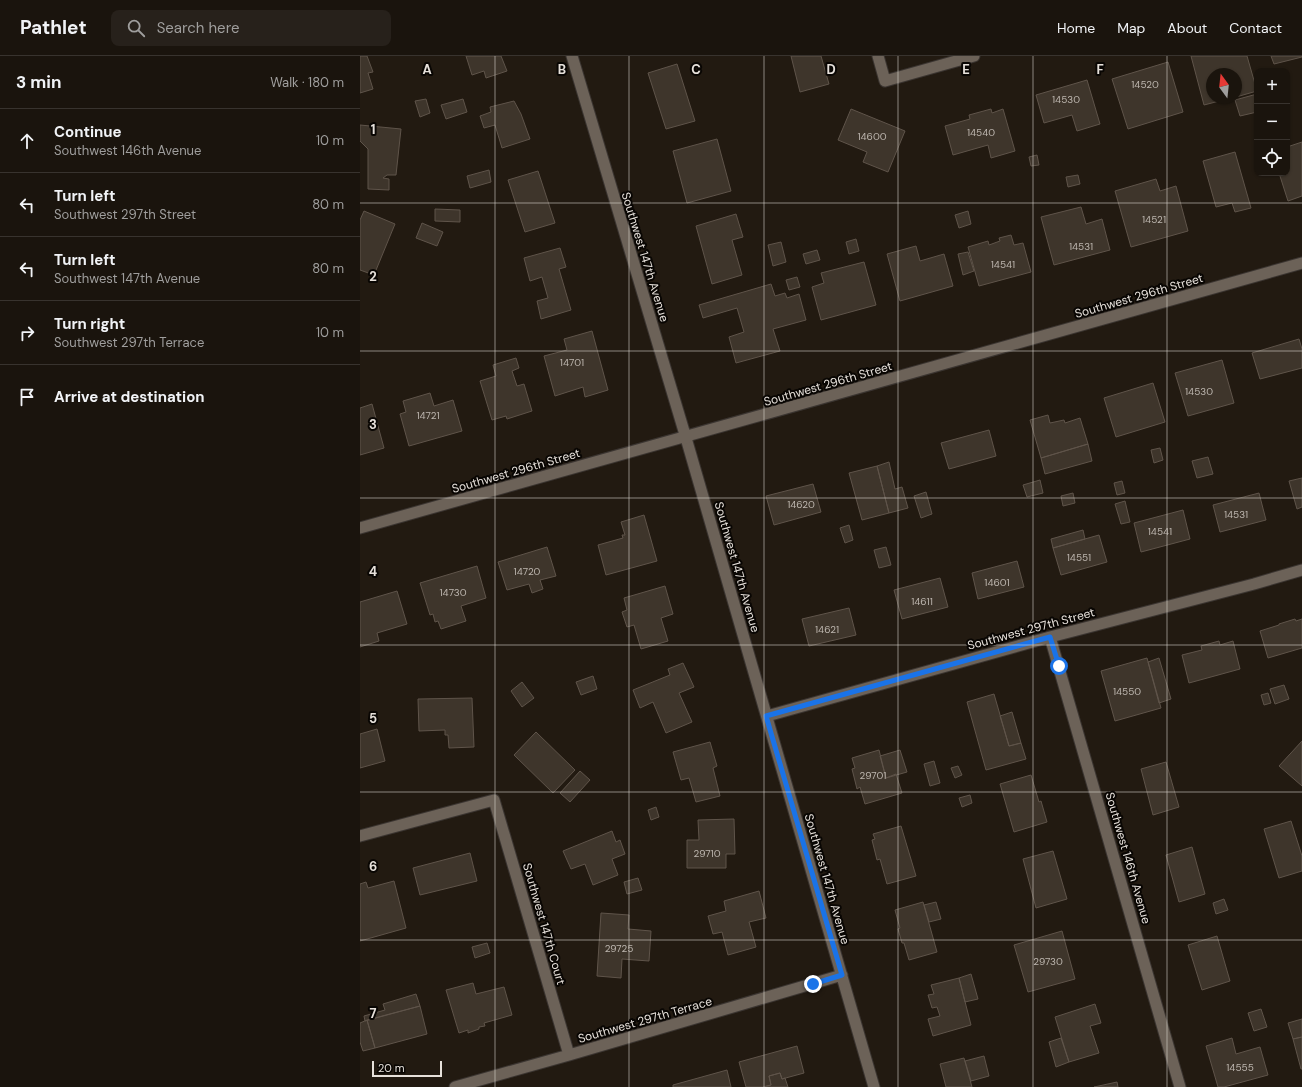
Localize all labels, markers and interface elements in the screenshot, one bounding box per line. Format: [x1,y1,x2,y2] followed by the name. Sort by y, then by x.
[111,10,391,46] search box
[20,15,87,40] text: Pathlet
[125,17,147,39] icon: search
[157,18,239,38] text: Search here
[1057,19,1095,37] text: Home
[1117,19,1145,37] text: Map
[1167,19,1207,37] text: About
[1229,19,1282,37] text: Contact
[422,61,432,78] text: A
[558,61,566,78] text: B
[691,61,701,78] text: C
[826,61,836,78] text: D
[962,61,970,78] text: E
[1096,61,1104,78] text: F
[1206,68,1242,104] north arrow
[1254,68,1290,176] map controls
[1254,68,1290,104] button: +
[16,71,61,93] text: 3 min
[270,74,344,91] text: Walk · 180 m
[1131,78,1159,91] house number: 14520
[1052,93,1080,106] house number: 14530
[1254,104,1290,140] button: −
[371,121,375,138] text: 1
[54,122,122,142] text: Continue
[967,126,995,139] house number: 14540
[16,130,38,152] icon: ahead
[857,130,887,143] house number: 14600
[316,132,344,149] text: 10 m
[1254,140,1290,176] button: locate
[54,142,201,159] text: Southwest 146th Avenue
[54,186,115,206] text: Turn left
[618,190,672,324] street label: Southwest 147th Avenue
[16,194,38,216] icon: left
[312,196,344,213] text: 80 m
[54,206,196,223] text: Southwest 297th Street
[1142,213,1166,226] house number: 14521
[1069,240,1093,253] house number: 14531
[54,250,115,270] text: Turn left
[16,258,38,280] icon: left
[991,258,1015,271] house number: 14541
[312,260,344,277] text: 80 m
[369,268,377,285] text: 2
[54,270,200,287] text: Southwest 147th Avenue
[1073,270,1205,322] street label: Southwest 296th Street
[54,314,125,334] text: Turn right
[16,322,38,344] icon: right
[316,324,344,341] text: 10 m
[54,334,204,351] text: Southwest 297th Terrace
[560,356,584,369] house number: 14701
[762,358,894,410] street label: Southwest 296th Street
[1185,385,1213,398] house number: 14530
[16,386,38,408] icon: arrive
[54,387,205,407] text: Arrive at destination
[416,409,440,422] house number: 14721
[369,416,377,433] text: 3
[450,445,582,497] street label: Southwest 296th Street
[787,498,815,511] house number: 14620
[711,500,763,634] street label: Southwest 147th Avenue
[1224,508,1248,521] house number: 14531
[1148,525,1172,538] house number: 14541
[1067,551,1091,564] house number: 14551
[369,563,377,580] text: 4
[514,565,541,578] house number: 14720
[984,576,1010,589] house number: 14601
[439,586,467,599] house number: 14730
[911,595,933,608] house number: 14611
[966,604,1097,654] street label: Southwest 297th Street
[815,623,839,636] house number: 14621
[1050,657,1068,675] route start
[1113,685,1141,698] house number: 14550
[369,710,377,727] text: 5
[860,769,886,782] house number: 29701
[1102,790,1154,926] street label: Southwest 146th Avenue
[801,812,853,946] street label: Southwest 147th Avenue
[693,847,721,860] house number: 29710
[369,858,377,875] text: 6
[519,861,569,987] street label: Southwest 147th Court
[605,942,633,955] house number: 29725
[1033,955,1063,968] house number: 29730
[804,975,822,993] route end
[576,993,714,1047] street label: Southwest 297th Terrace
[370,1005,377,1022] text: 7
[372,1059,442,1078] scale bar
[378,1061,404,1075] text: 20 m
[1226,1061,1254,1074] house number: 14555

